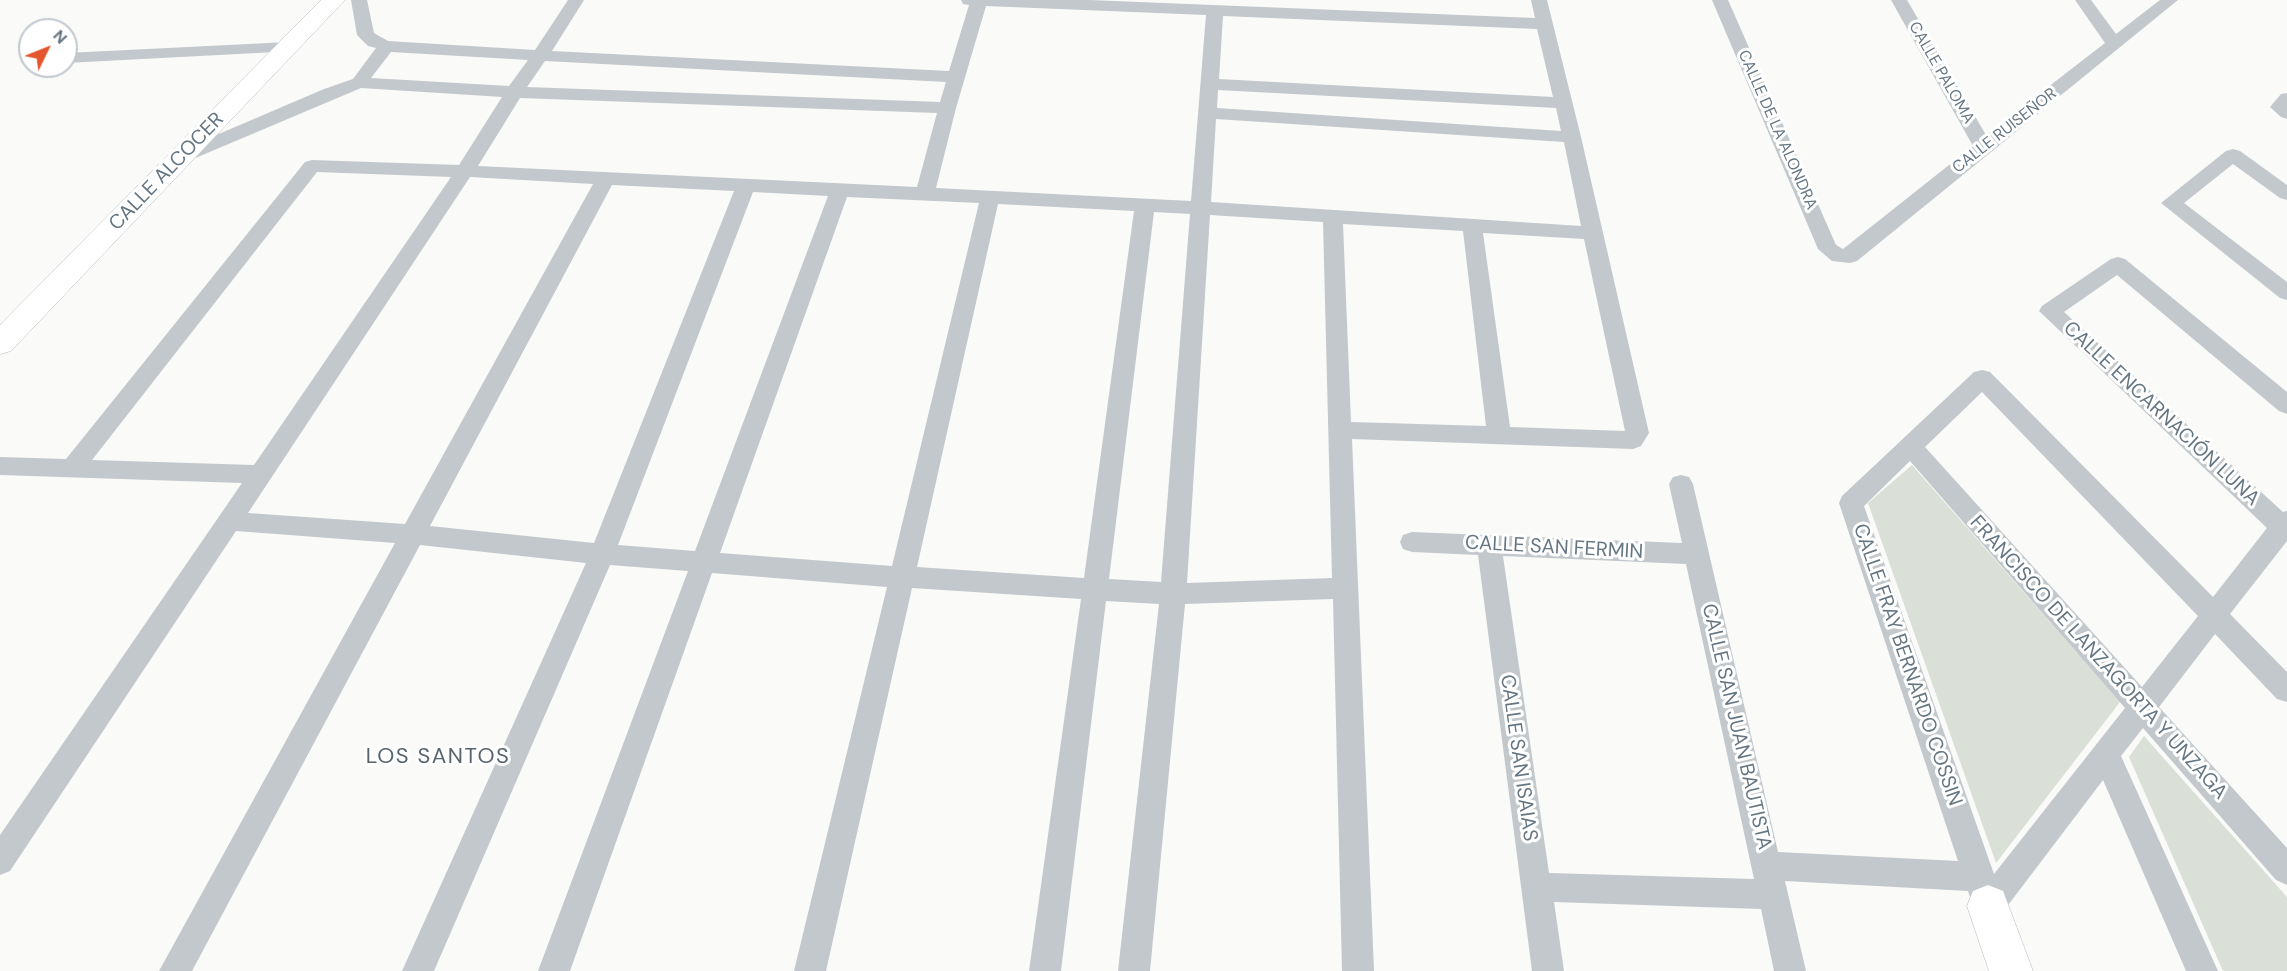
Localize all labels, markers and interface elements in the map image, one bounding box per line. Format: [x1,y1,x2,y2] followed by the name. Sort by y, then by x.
[18,18,78,78] north arrow
[1904,19,1978,127] street label: CALLE PALOMA
[48,25,72,48] text: N
[1733,47,1821,213] street label: CALLE DE LA ALONDRA
[1949,84,2061,178] street label: CALLE RUISEÑOR
[105,108,229,236] street label: CALLE ALCOCER
[2058,317,2264,511] street label: CALLE ENCARNACIÓN LUNA
[1964,511,2232,805] street label: FRANCISCO DE LANZAGORTA Y UNZAGA
[1847,521,1967,809] street label: CALLE FRAY BERNARDO COSSIN
[1464,531,1644,565] street label: CALLE SAN FERMIN
[1696,602,1776,852] street label: CALLE SAN JUAN BAUTISTA
[1494,673,1542,843] street label: CALLE SAN ISAIAS
[366,744,510,770] district label: LOS SANTOS

